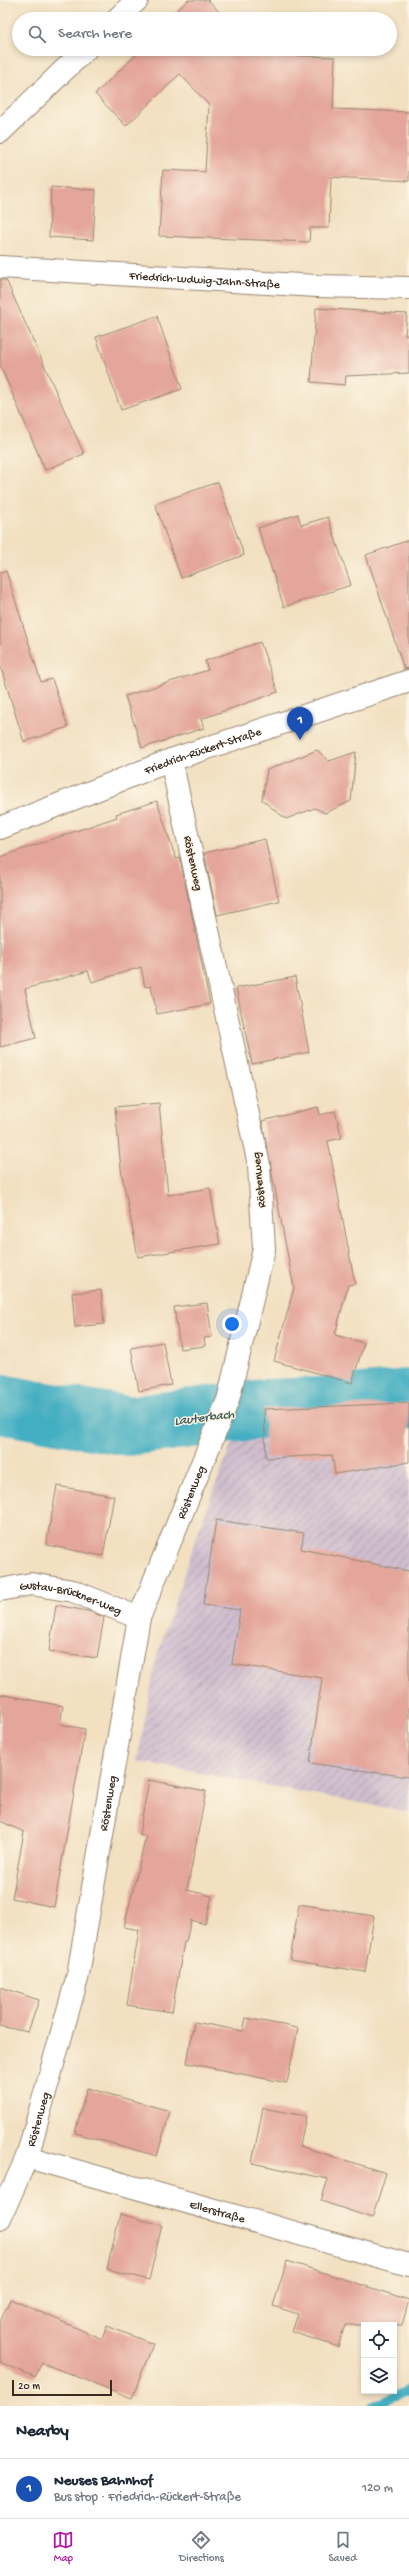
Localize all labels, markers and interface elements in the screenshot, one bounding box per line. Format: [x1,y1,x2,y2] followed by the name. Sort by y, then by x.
[12,12,397,56] search box
[26,23,48,45] icon: search
[58,25,132,43] text: Search here
[128,270,281,293] street label: Friedrich-Ludwig-Jahn-Straße
[287,707,313,740] pin: 1
[142,725,264,779] street label: Friedrich-Rückert-Straße
[179,835,205,892] street label: Röstenweg
[250,1151,270,1208] street label: Röstenweg
[222,1314,242,1334] your location
[174,1407,236,1430] water label: Lauterbach
[175,1464,209,1521] street label: Röstenweg
[18,1579,123,1619] street label: Gustav-Brückner-Weg
[98,1775,121,1832] street label: Röstenweg
[25,2091,54,2149] street label: Röstenweg
[188,2198,247,2227] street label: Ellerstraße
[361,2322,397,2394] map controls
[361,2322,397,2358] button: locate
[361,2358,397,2394] button: layers
[12,2378,112,2397] scale bar
[18,2381,40,2393] text: 20 m
[16,2422,69,2442] text: Nearby
[54,2472,153,2490] text: Neuses Bahnhof
[26,2481,32,2496] text: 1
[362,2481,393,2496] text: 120 m
[54,2490,241,2505] text: Bus stop · Friedrich-Rückert-Straße
[52,2529,74,2565] tab: Map
[179,2529,224,2565] tab: Directions
[328,2529,357,2565] tab: Saved

